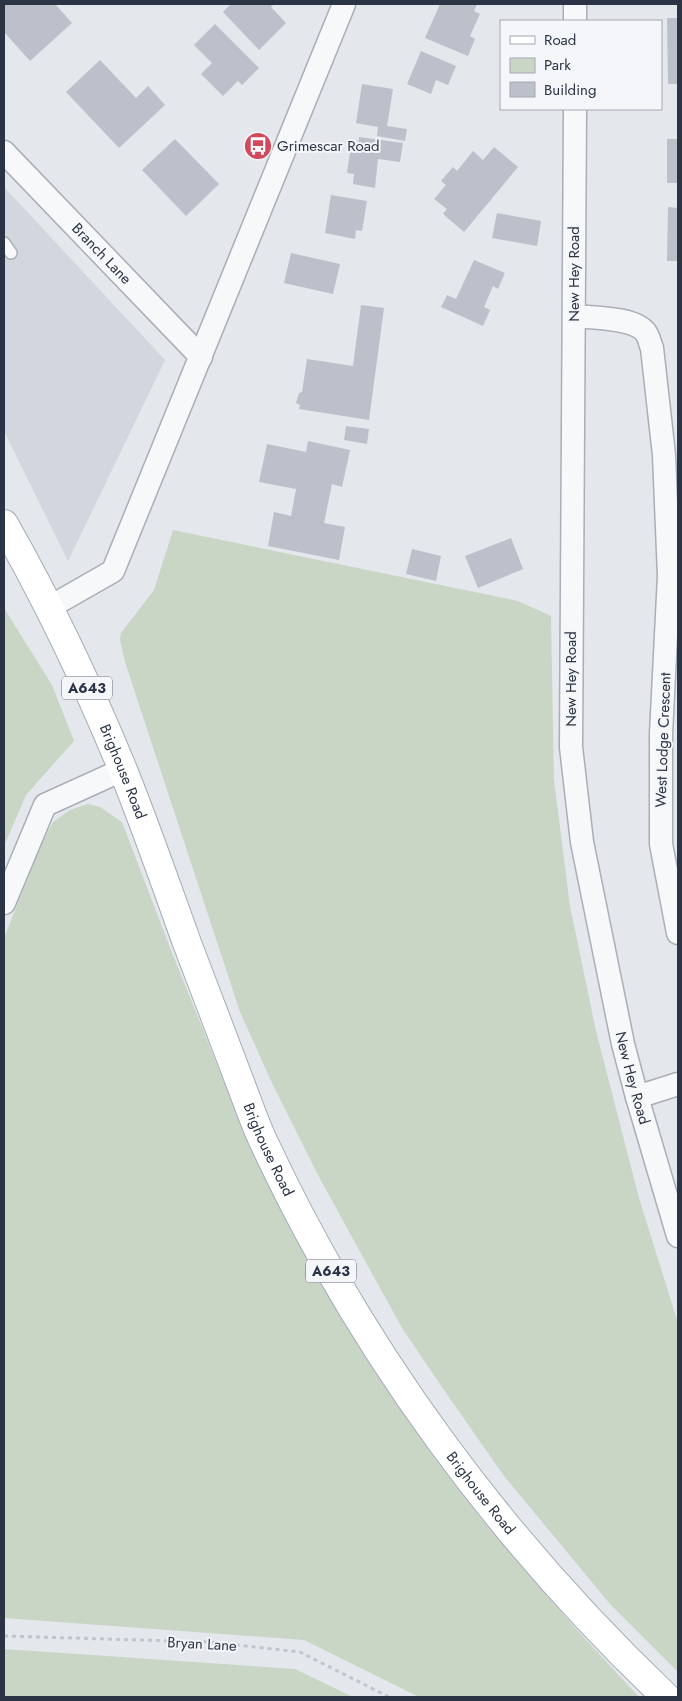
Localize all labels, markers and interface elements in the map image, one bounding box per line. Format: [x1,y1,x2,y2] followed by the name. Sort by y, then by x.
[500,20,662,110] legend
[544,29,576,51] text: Road
[544,54,571,76] text: Park
[544,79,596,101] text: Building
[243,131,273,161] bus stop icon: Grimescar Road
[277,135,380,157] place label: Grimescar Road
[67,218,137,290] street label: Branch Lane
[563,226,585,322] street label: New Hey Road
[560,631,582,727] street label: New Hey Road
[650,672,676,808] street label: West Lodge Crescent
[62,676,112,700] road number: A643
[94,721,152,822] street label: Brighouse Road
[610,1029,656,1127] street label: New Hey Road
[238,1100,299,1200] street label: Brighouse Road
[306,1260,356,1282] road number: A643
[441,1447,521,1540] street label: Brighouse Road
[167,1631,238,1657] street label: Bryan Lane

